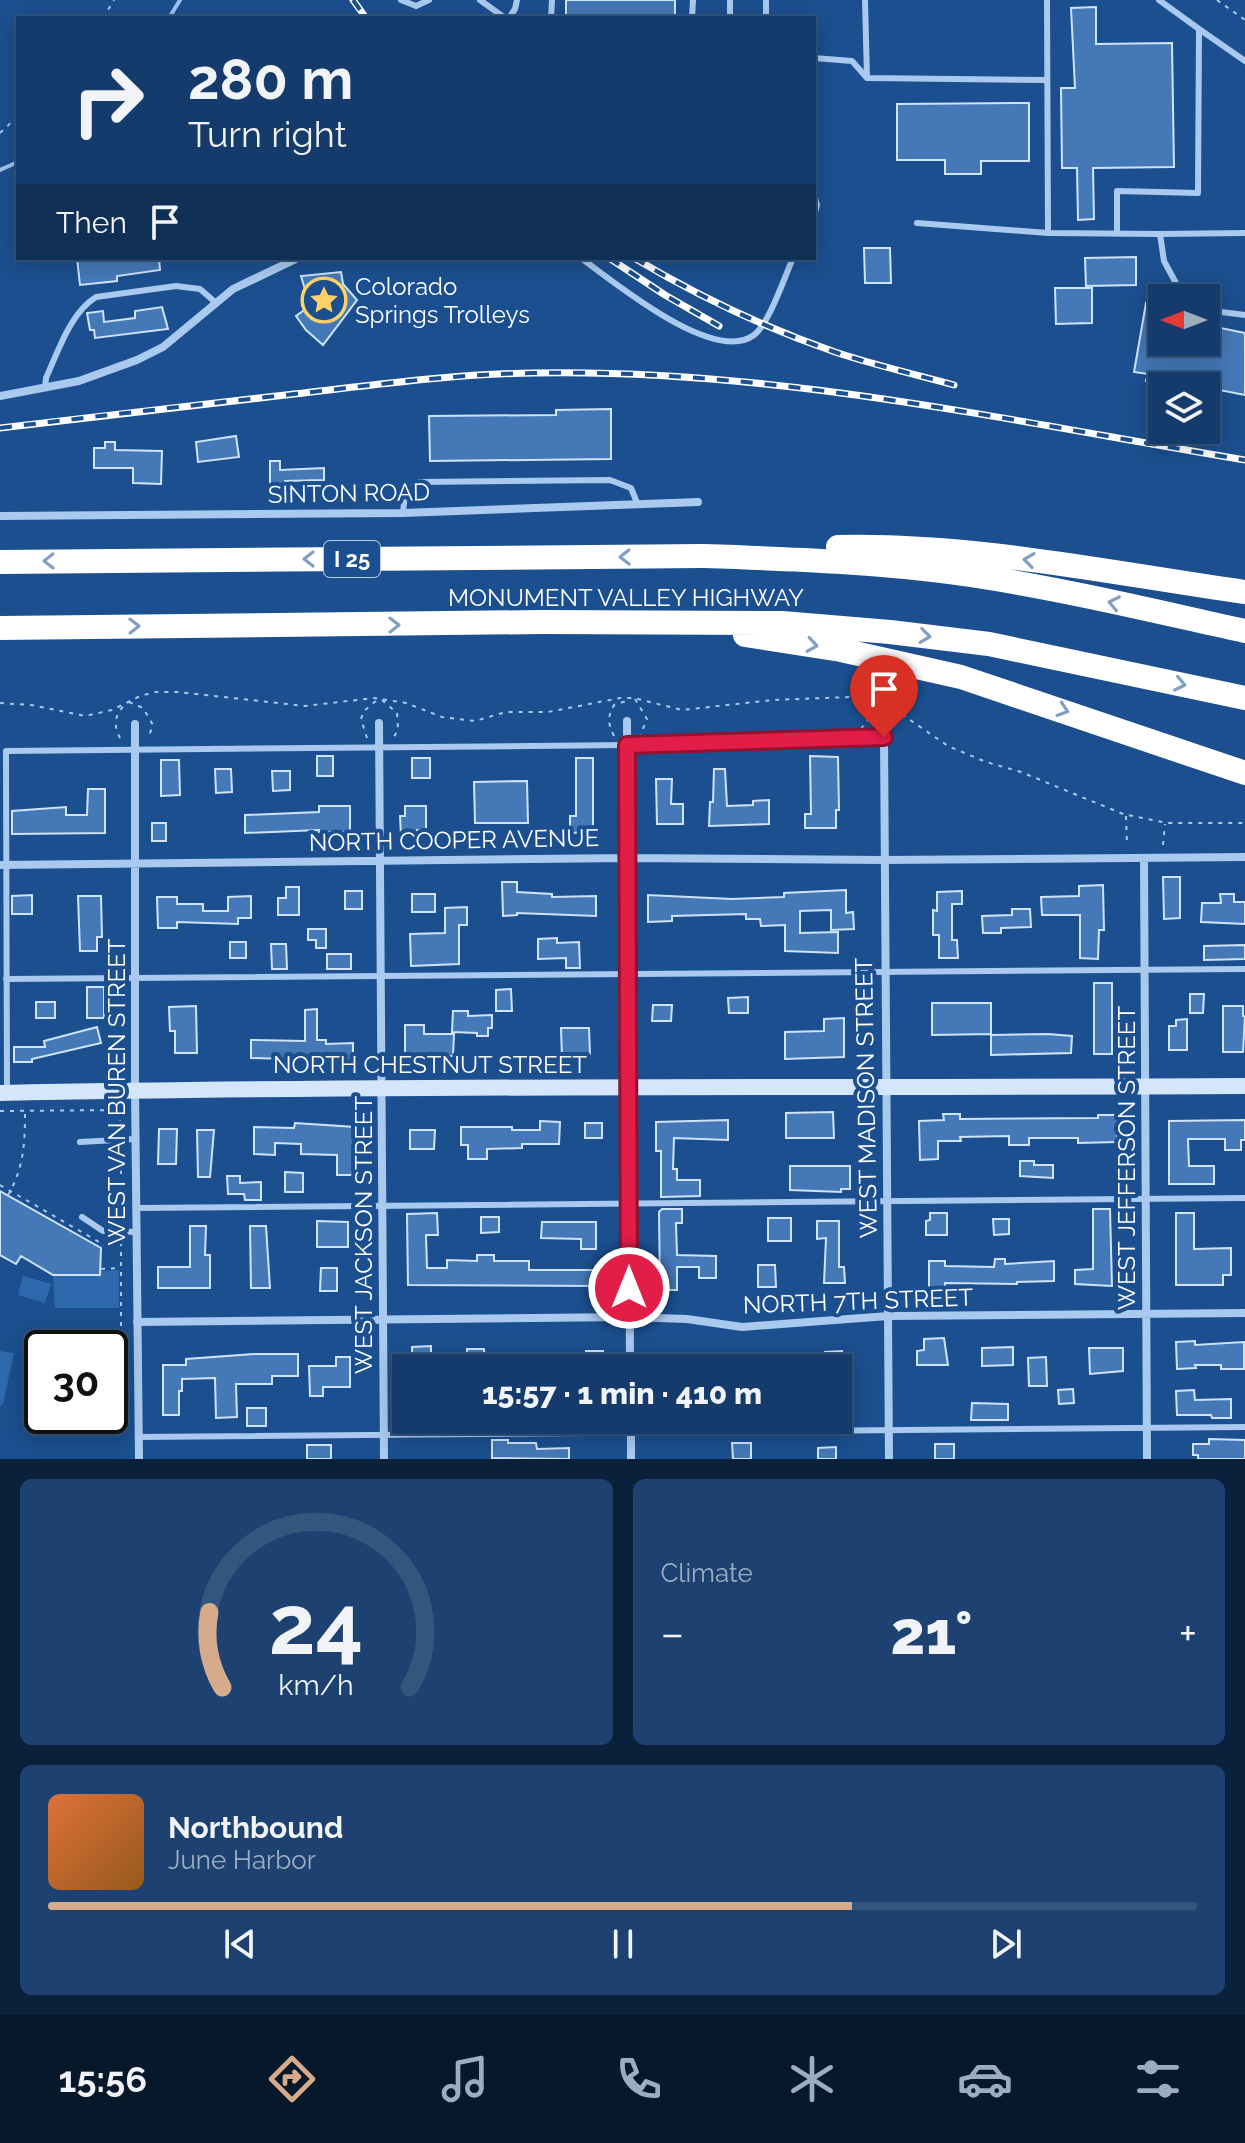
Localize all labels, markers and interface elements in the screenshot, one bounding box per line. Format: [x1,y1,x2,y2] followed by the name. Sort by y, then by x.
[188,46,353,112] text: 280 m
[56,48,160,152] icon: right
[188,113,347,155] text: Turn right
[143,200,187,244] icon: arrive
[56,205,127,240] text: Then
[355,272,530,329] place label: Colorado Springs Trolleys
[300,276,348,324] place icon: Colorado Springs Trolleys
[1148,284,1220,356] north arrow
[1148,284,1220,444] map controls
[1148,372,1220,444] button: layers
[268,477,430,509] street label: SINTON ROAD
[324,541,380,577] road number: I 25
[618,548,631,566] one-way arrow
[302,550,315,568] one-way arrow
[42,552,55,570] one-way arrow
[1023,552,1036,569] one-way arrow
[448,583,804,612] street label: MONUMENT VALLEY HIGHWAY
[1108,595,1121,612] one-way arrow
[388,616,401,633] one-way arrow
[128,617,141,635] one-way arrow
[919,627,932,644] one-way arrow
[805,636,819,653] one-way arrow
[850,655,918,737] pin
[862,667,906,711] icon: arrive
[1173,675,1186,692] one-way arrow
[1056,701,1070,717] one-way arrow
[309,823,599,857] street label: NORTH COOPER AVENUE
[102,938,131,1245] street label: WEST VAN BUREN STREET
[849,957,883,1239] street label: WEST MADISON STREET
[1112,1006,1141,1310] street label: WEST JEFFERSON STREET
[273,1050,587,1079] street label: NORTH CHESTNUT STREET
[349,1096,378,1374] street label: WEST JACKSON STREET
[587,1246,671,1330] position arrow
[742,1282,974,1320] street label: NORTH 7TH STREET
[24,1330,128,1434] speed limit sign: 30
[482,1376,762,1411] text: 15:57 · 1 min · 410 m
[661,1558,753,1588] text: Climate
[269,1576,363,1673] text: 24
[890,1598,972,1668] text: 21°
[661,1608,684,1659] text: −
[1179,1608,1197,1659] text: +
[279,1668,354,1702] text: km/h
[168,1810,343,1845] text: Northbound
[168,1845,316,1875] text: June Harbor
[218,1922,262,1966] icon: previous
[601,1922,645,1966] icon: pause
[984,1922,1028,1966] icon: next
[264,2051,320,2107] icon: directions
[437,2051,493,2107] icon: music
[611,2051,667,2107] icon: phone
[784,2051,840,2107] icon: climate
[957,2051,1013,2107] icon: car
[1130,2051,1186,2107] icon: filters
[59,2058,147,2100] text: 15:56

